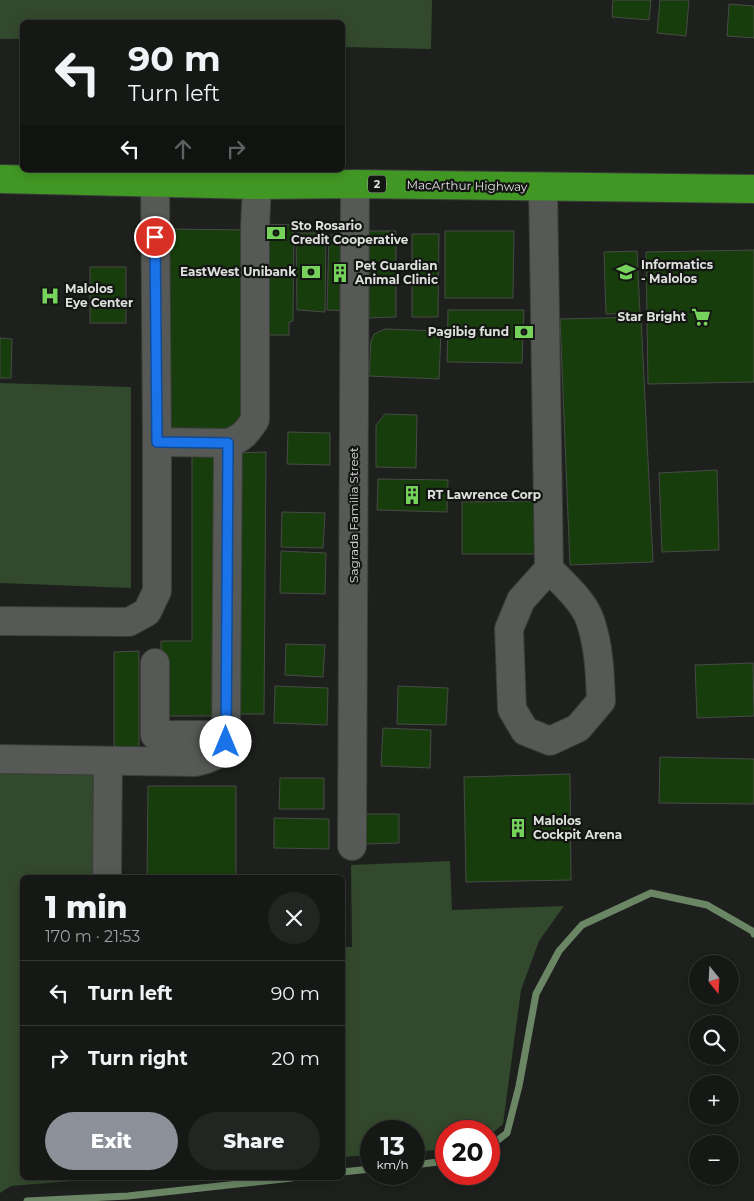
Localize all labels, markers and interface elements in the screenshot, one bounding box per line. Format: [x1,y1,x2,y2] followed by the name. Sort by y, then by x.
[128,37,221,80] text: 90 m
[45,40,110,105] icon: left
[128,80,220,107] text: Turn left
[116,135,144,163] icon: left
[169,135,197,163] icon: ahead
[222,135,250,163] icon: right
[368,175,386,192] road number: 2
[407,177,528,194] street label: MacArthur Highway
[134,216,176,258] pin
[291,218,409,247] place label: Sto Rosario Credit Cooperative
[265,222,287,244] bank icon: Sto Rosario Credit Cooperative
[141,223,169,251] icon: arrive
[641,257,714,286] place label: Informatics - Malolos
[354,258,438,287] place label: Pet Guardian Animal Clinic
[300,261,322,283] bank icon: EastWest Unibank
[615,261,637,283] school or university icon: Informatics - Malolos
[329,262,351,284] building icon: Pet Guardian Animal Clinic
[180,264,296,279] place label: EastWest Unibank
[65,281,133,310] place label: Malolos Eye Center
[39,285,61,307] hospital icon: Malolos Eye Center
[690,306,712,328] supermarket icon: Star Bright
[618,309,687,324] place label: Star Bright
[513,321,535,343] bank icon: Pagibig fund
[428,324,509,339] place label: Pagibig fund
[346,447,361,583] street label: Sagrada Familia Street
[401,484,423,506] building icon: RT Lawrence Corp
[427,487,541,502] place label: RT Lawrence Corp
[199,715,251,767] position arrow
[533,813,622,842] place label: Malolos Cockpit Arena
[507,817,529,839] building icon: Malolos Cockpit Arena
[45,889,128,926] text: 1 min
[268,892,320,944] button: close
[45,927,140,946] text: 170 m · 21:53
[689,955,739,1005] north arrow
[689,955,739,1185] map controls
[45,979,73,1007] icon: left
[88,982,173,1005] text: Turn left
[271,982,320,1005] text: 90 m
[689,1015,739,1065] button: search
[45,1044,73,1072] icon: right
[88,1047,188,1070] text: Turn right
[272,1047,320,1070] text: 20 m
[689,1075,739,1125] button: +
[45,1112,178,1170] button: Exit
[188,1112,320,1170] button: Share
[435,1120,500,1185] speed limit sign: 20
[380,1131,405,1161] text: 13
[689,1135,739,1185] button: −
[376,1157,409,1172] text: km/h

